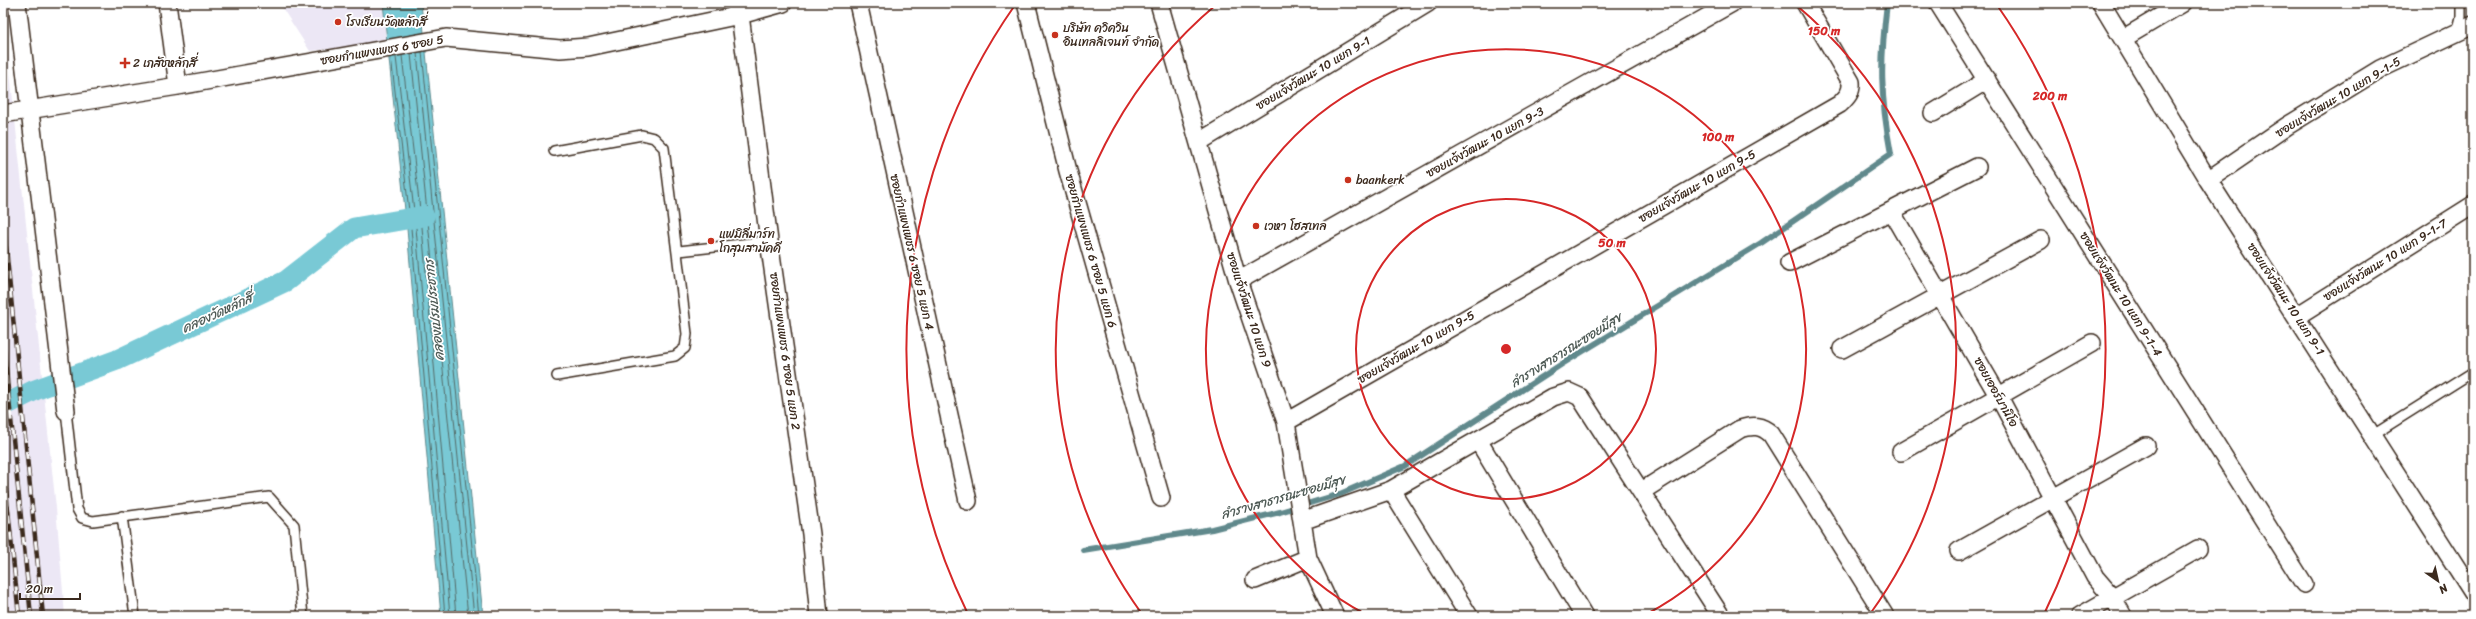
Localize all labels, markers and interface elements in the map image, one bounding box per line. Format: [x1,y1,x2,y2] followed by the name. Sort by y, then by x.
[346,11,429,33] place label: โรงเรียนวัดหลักสี่
[333,17,343,27] marker: โรงเรียนวัดหลักสี่
[1062,17,1159,53] place label: บริษัท ควิควิน อินเทลลิเจนท์ จำกัด
[1808,20,1841,42] text: 150 m
[319,28,445,72] street label: ซอยกำแพงเพชร 6 ซอย 5
[1050,30,1060,40] marker: บริษัท ควิควิน อินเทลลิเจนท์ จำกัด
[1251,30,1375,116] street label: ซอยแจ้งวัฒนะ 10 แยก 9-1
[2271,51,2405,143] street label: ซอยแจ้งวัฒนะ 10 แยก 9-1-5
[133,52,199,74] place label: 2 เภสัชหลักสี่
[120,58,130,68] marker: 2 เภสัชหลักสี่
[2032,85,2068,107] text: 200 m
[1422,100,1549,184] street label: ซอยแจ้งวัฒนะ 10 แยก 9-3
[1702,126,1735,148] text: 100 m
[1634,143,1760,229] street label: ซอยแจ้งวัฒนะ 10 แยก 9-5
[1356,169,1405,191] place label: baankerk
[883,172,941,333] street label: ซอยกำแพงเพชร 6 ซอย 5 แยก 4
[1059,172,1124,331] street label: ซอยกำแพงเพชร 6 ซอย 5 แยก 6
[1343,175,1353,185] marker: baankerk
[2318,212,2453,307] street label: ซอยแจ้งวัฒนะ 10 แยก 9-1-7
[1264,215,1327,237] place label: เวหา โฮสเทล
[1251,221,1261,231] marker: เวหา โฮสเทล
[719,223,783,259] place label: แฟมิลี่มาร์ท โกสุมสามัคคี
[2074,227,2169,361] street label: ซอยแจ้งวัฒนะ 10 แยก 9-1-4
[1598,232,1626,254] text: 50 m
[706,236,716,246] marker: แฟมิลี่มาร์ท โกสุมสามัคคี
[2241,238,2331,360] street label: ซอยแจ้งวัฒนะ 10 แยก 9-1
[1220,249,1278,371] street label: ซอยแจ้งวัฒนะ 10 แยก 9
[417,256,451,362] water label: คลองเปรมประชากร
[763,271,807,431] street label: ซอยกำแพงเพชร 6 ซอย 5 แยก 2
[178,284,262,339] water label: คลองวัดหลักสี่
[1353,304,1479,390] street label: ซอยแจ้งวัฒนะ 10 แยก 9-5
[1505,305,1628,394] water label: ลำรางสาธารณะซอยมีสุข
[1499,342,1513,356] centre of rings
[1968,353,2025,432] street label: ซอยเออร์บานิโอ
[1218,468,1350,526] water label: ลำรางสาธารณะซอยมีสุข
[2418,561,2458,601] north arrow
[20,575,80,601] scale bar
[26,578,53,600] text: 20 m
[2435,578,2453,599] text: N

